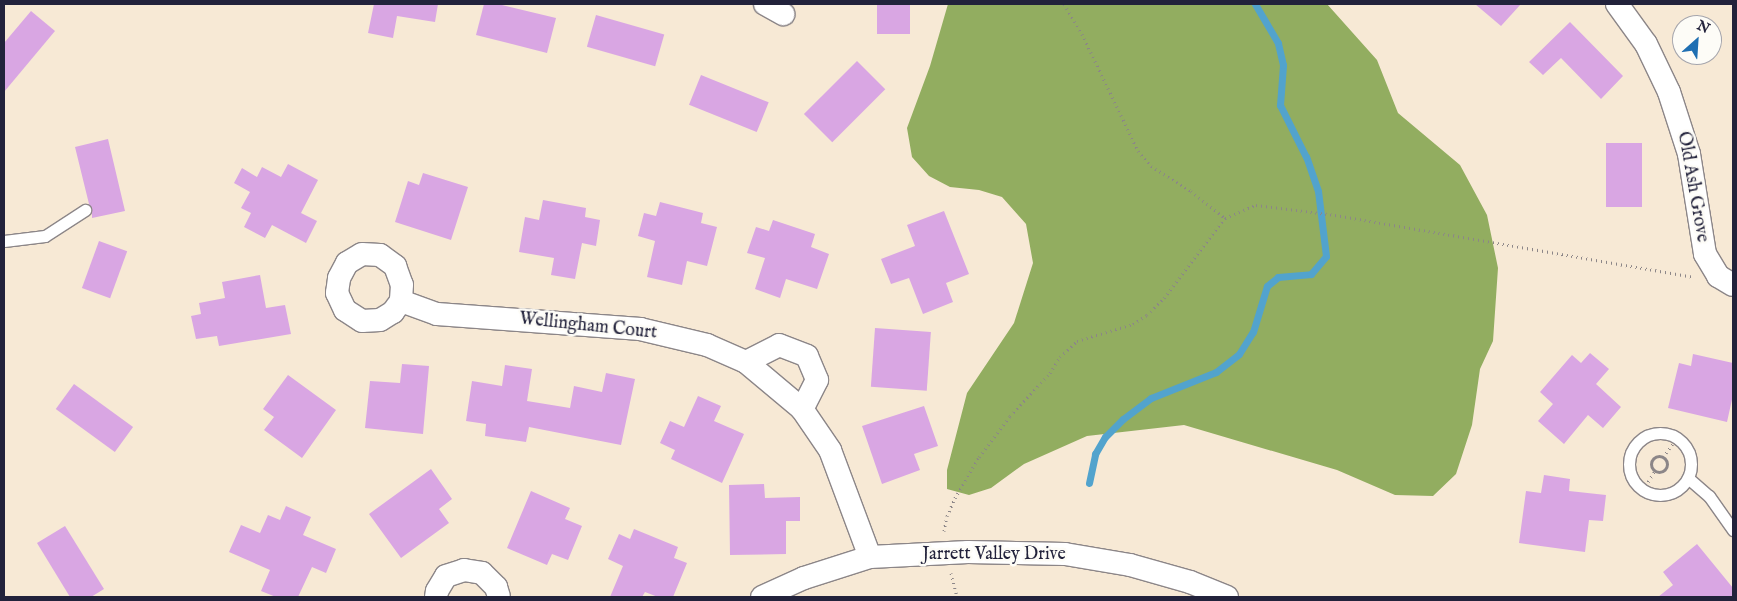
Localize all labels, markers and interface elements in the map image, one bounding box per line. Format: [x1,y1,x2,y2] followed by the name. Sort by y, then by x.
[1672,15,1722,65] north arrow
[1694,17,1713,38] text: N
[1672,130,1712,244] street label: Old Ash Grove
[518,309,658,345] street label: Wellingham Court
[922,544,1066,566] street label: Jarrett Valley Drive

